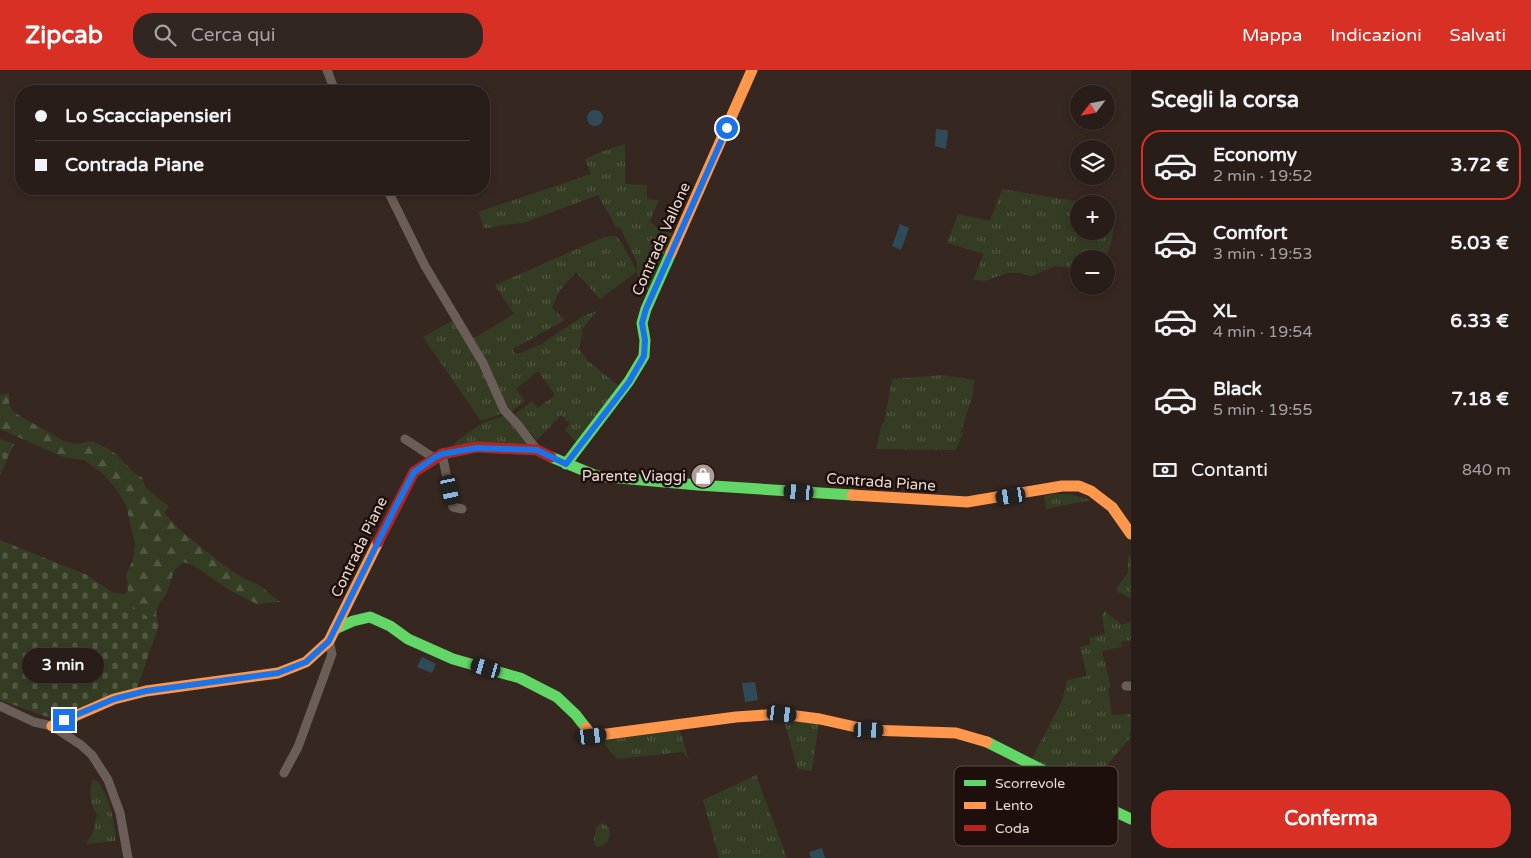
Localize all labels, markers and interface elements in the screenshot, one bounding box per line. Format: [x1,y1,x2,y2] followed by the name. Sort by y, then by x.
[133,13,483,58] search box
[25,21,103,50] text: Zipcab
[151,21,179,49] icon: search
[191,24,276,46] text: Cerca qui
[1242,24,1302,46] text: Mappa
[1330,24,1422,46] text: Indicazioni
[1450,24,1506,46] text: Salvati
[1070,85,1115,130] north arrow
[1070,85,1115,295] map controls
[1151,87,1299,113] text: Scegli la corsa
[65,105,231,127] text: Lo Scacciapensieri
[716,117,738,139] route start
[1070,140,1115,185] button: layers
[1153,143,1198,188] icon: car
[1213,144,1297,166] text: Economy
[65,154,204,176] text: Contrada Piane
[1451,154,1509,176] text: 3.72 €
[1213,166,1312,186] text: 2 min · 19:52
[628,180,694,298] street label: Contrada Vallone
[1070,195,1115,240] button: +
[1153,221,1198,266] icon: car
[1213,222,1287,244] text: Comfort
[1451,232,1509,254] text: 5.03 €
[1213,244,1312,264] text: 3 min · 19:53
[1070,250,1115,295] button: −
[1153,299,1198,344] icon: car
[1213,300,1237,322] text: XL
[1450,310,1509,332] text: 6.33 €
[1213,322,1312,342] text: 4 min · 19:54
[1153,377,1198,422] icon: car
[1213,378,1262,400] text: Black
[1451,388,1509,410] text: 7.18 €
[1213,400,1312,420] text: 5 min · 19:55
[1151,456,1179,484] icon: cash
[1191,459,1268,481] text: Contanti
[1462,460,1511,480] text: 840 m
[690,463,716,489] shop icon: Parente Viaggi
[582,467,686,485] place label: Parente Viaggi
[826,469,936,495] street label: Contrada Piane
[439,474,460,506] car
[783,483,814,501] car
[995,486,1026,506] car
[327,494,391,600] street label: Contrada Piane
[23,648,105,682] callout: 3 min
[42,655,84,675] text: 3 min
[469,657,502,679] car
[766,705,797,723] car
[53,709,75,731] route end
[853,722,884,738] car
[576,727,607,745] car
[954,766,1118,846] legend
[995,775,1065,792] text: Scorrevole
[1151,790,1511,848] button: Conferma
[995,797,1033,814] text: Lento
[995,820,1030,837] text: Coda

